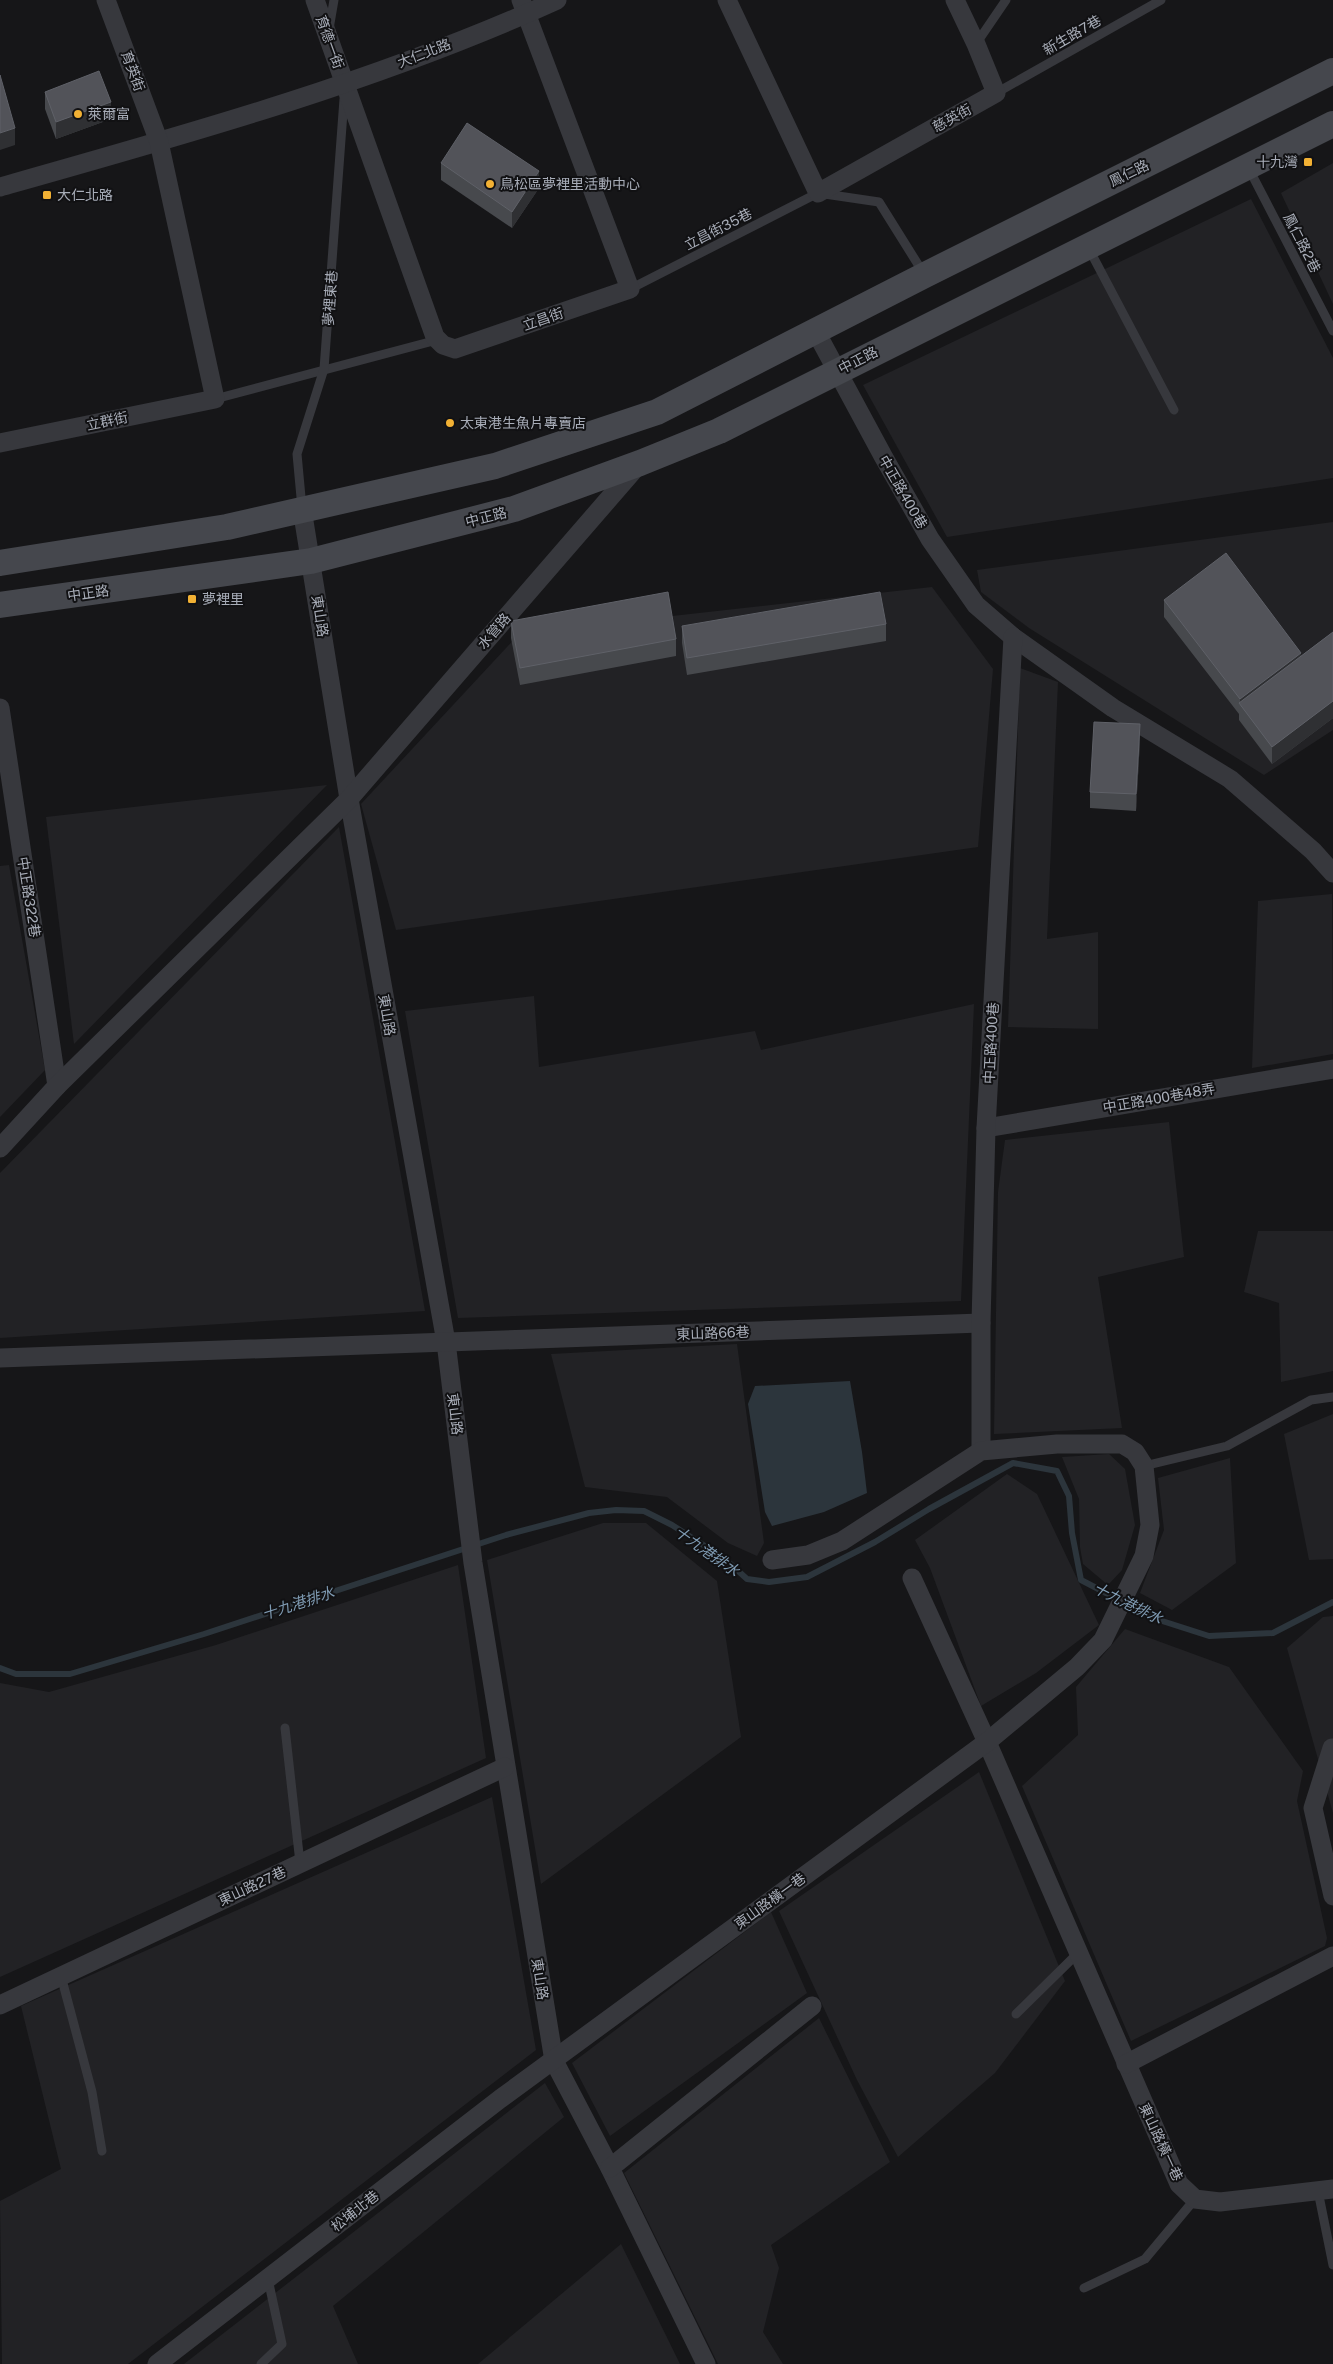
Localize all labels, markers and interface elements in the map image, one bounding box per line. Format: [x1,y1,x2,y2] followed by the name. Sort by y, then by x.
[1040,12,1104,58] street label: 新生路7巷
[313,13,347,71] street label: 育德一街
[395,35,453,71] street label: 大仁北路
[118,49,148,93] street label: 育英街
[930,101,974,135] street label: 慈英街
[88,106,130,122] place label: 萊爾富
[72,108,84,120] marker: 萊爾富
[1256,154,1298,170] place label: 十九灣
[1302,156,1314,168] marker: 十九灣
[1107,157,1151,189] street label: 鳳仁路
[500,176,640,192] place label: 鳥松區夢裡里活動中心
[484,178,496,190] marker: 鳥松區夢裡里活動中心
[57,187,113,203] place label: 大仁北路
[41,189,53,201] marker: 大仁北路
[681,205,755,253] street label: 立昌街35巷
[1280,211,1324,275] street label: 鳳仁路2巷
[320,270,340,326] street label: 夢裡東巷
[521,305,565,333] street label: 立昌街
[836,343,880,377] street label: 中正路
[85,409,129,433] street label: 立群街
[460,415,586,431] place label: 太東港生魚片專賣店
[444,417,456,429] marker: 太東港生魚片專賣店
[876,453,930,531] street label: 中正路400巷
[464,504,508,530] street label: 中正路
[66,582,110,604] street label: 中正路
[202,591,244,607] place label: 夢裡里
[186,593,198,605] marker: 夢裡里
[309,594,331,638] street label: 東山路
[474,610,514,652] street label: 水管路
[15,855,43,939] street label: 中正路322巷
[375,993,399,1037] street label: 東山路
[981,1002,1001,1084] street label: 中正路400巷
[1102,1080,1216,1116] street label: 中正路400巷48弄
[676,1324,750,1342] street label: 東山路66巷
[445,1392,465,1436] street label: 東山路
[671,1523,743,1580] water label: 十九港排水
[1091,1579,1166,1628] water label: 十九港排水
[260,1583,337,1623] water label: 十九港排水
[216,1863,288,1909] street label: 東山路27巷
[731,1870,809,1932] street label: 東山路橫一巷
[529,1957,551,2001] street label: 東山路
[1136,2101,1186,2183] street label: 東山路橫一巷
[328,2187,382,2235] street label: 松埔北巷

